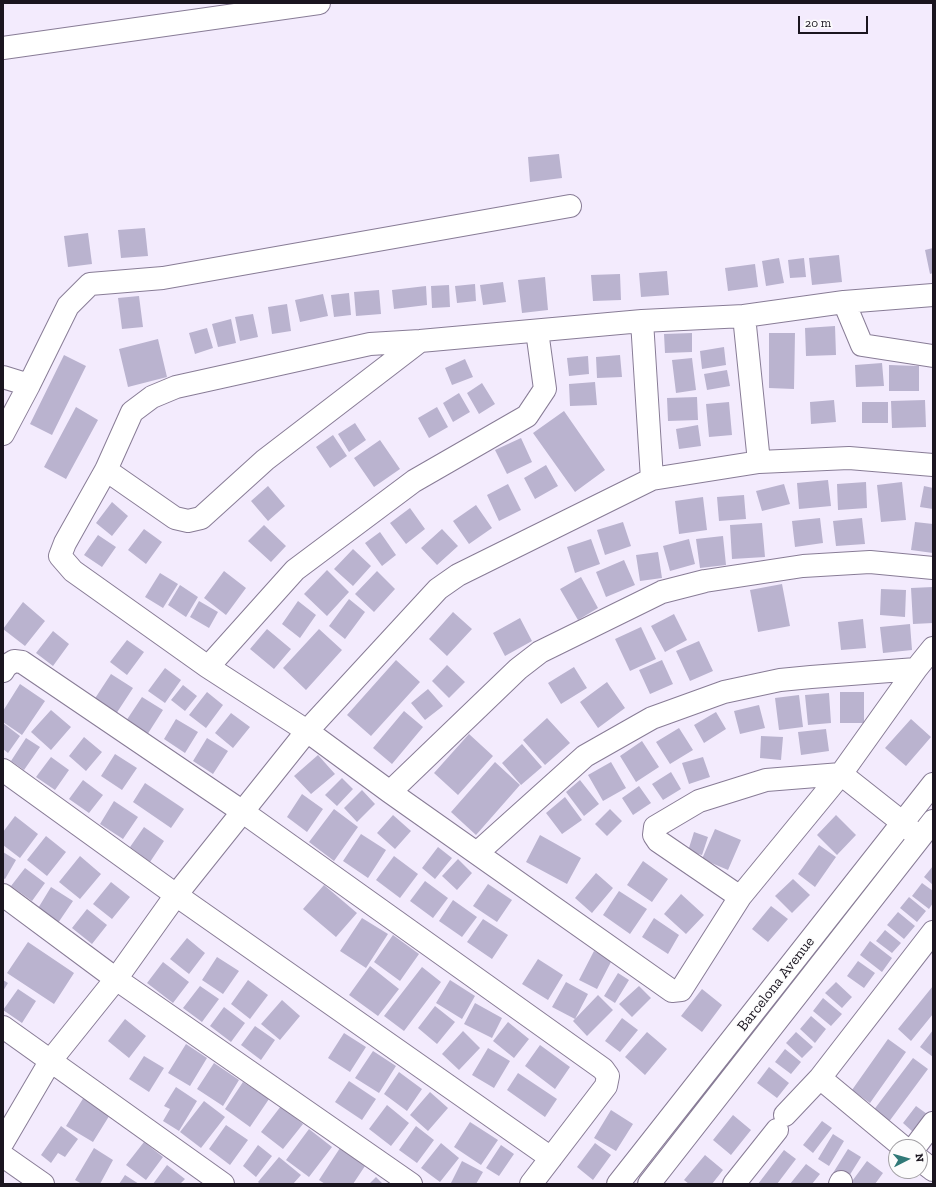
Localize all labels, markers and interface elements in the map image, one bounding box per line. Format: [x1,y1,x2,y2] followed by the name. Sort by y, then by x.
[800,8,870,34] scale bar
[805,16,831,30] text: 20 m
[733,933,819,1035] street label: Barcelona Avenue
[888,1139,928,1179] north arrow
[913,1153,926,1163] text: N

